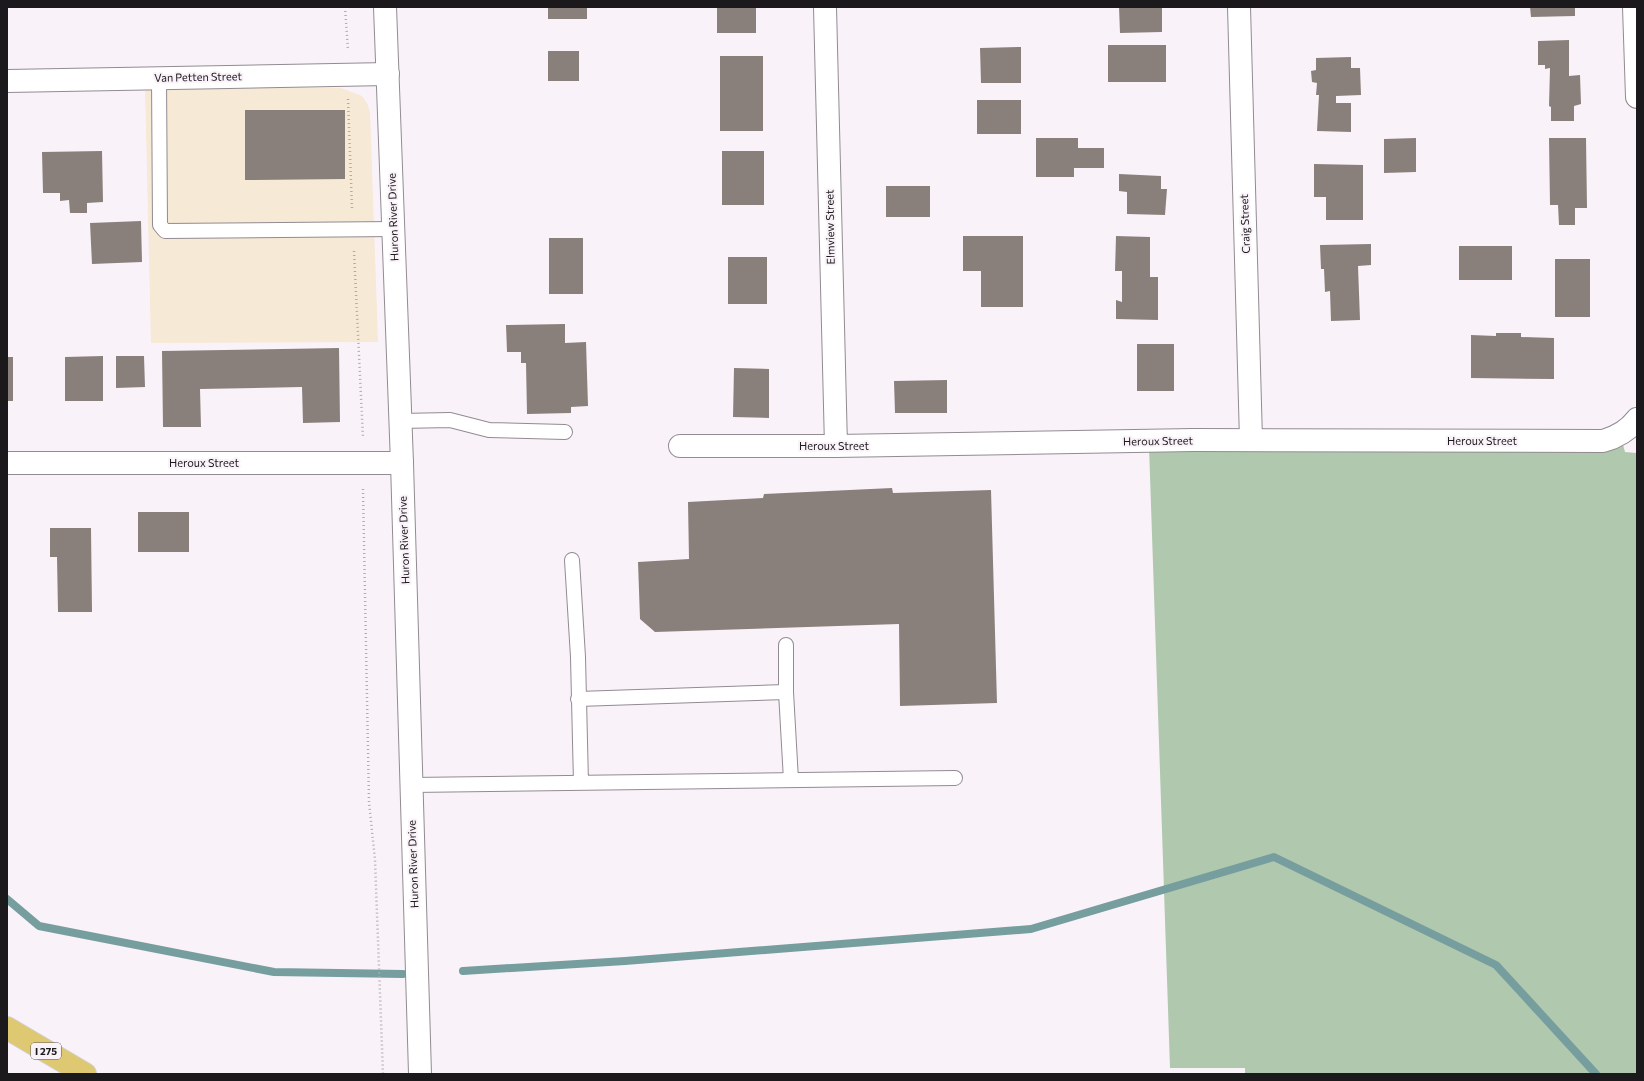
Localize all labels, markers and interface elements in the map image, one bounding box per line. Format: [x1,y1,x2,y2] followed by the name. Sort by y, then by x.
[154,69,242,84] street label: Van Petten Street
[384,173,401,261] street label: Huron River Drive
[822,189,837,265] street label: Elmview Street
[1237,194,1252,254] street label: Craig Street
[1123,433,1194,448] street label: Heroux Street
[1447,434,1517,447] street label: Heroux Street
[799,439,869,452] street label: Heroux Street
[169,456,239,469] street label: Heroux Street
[395,496,412,584] street label: Huron River Drive
[404,820,421,908] street label: Huron River Drive
[31,1043,61,1059] road number: I 275

